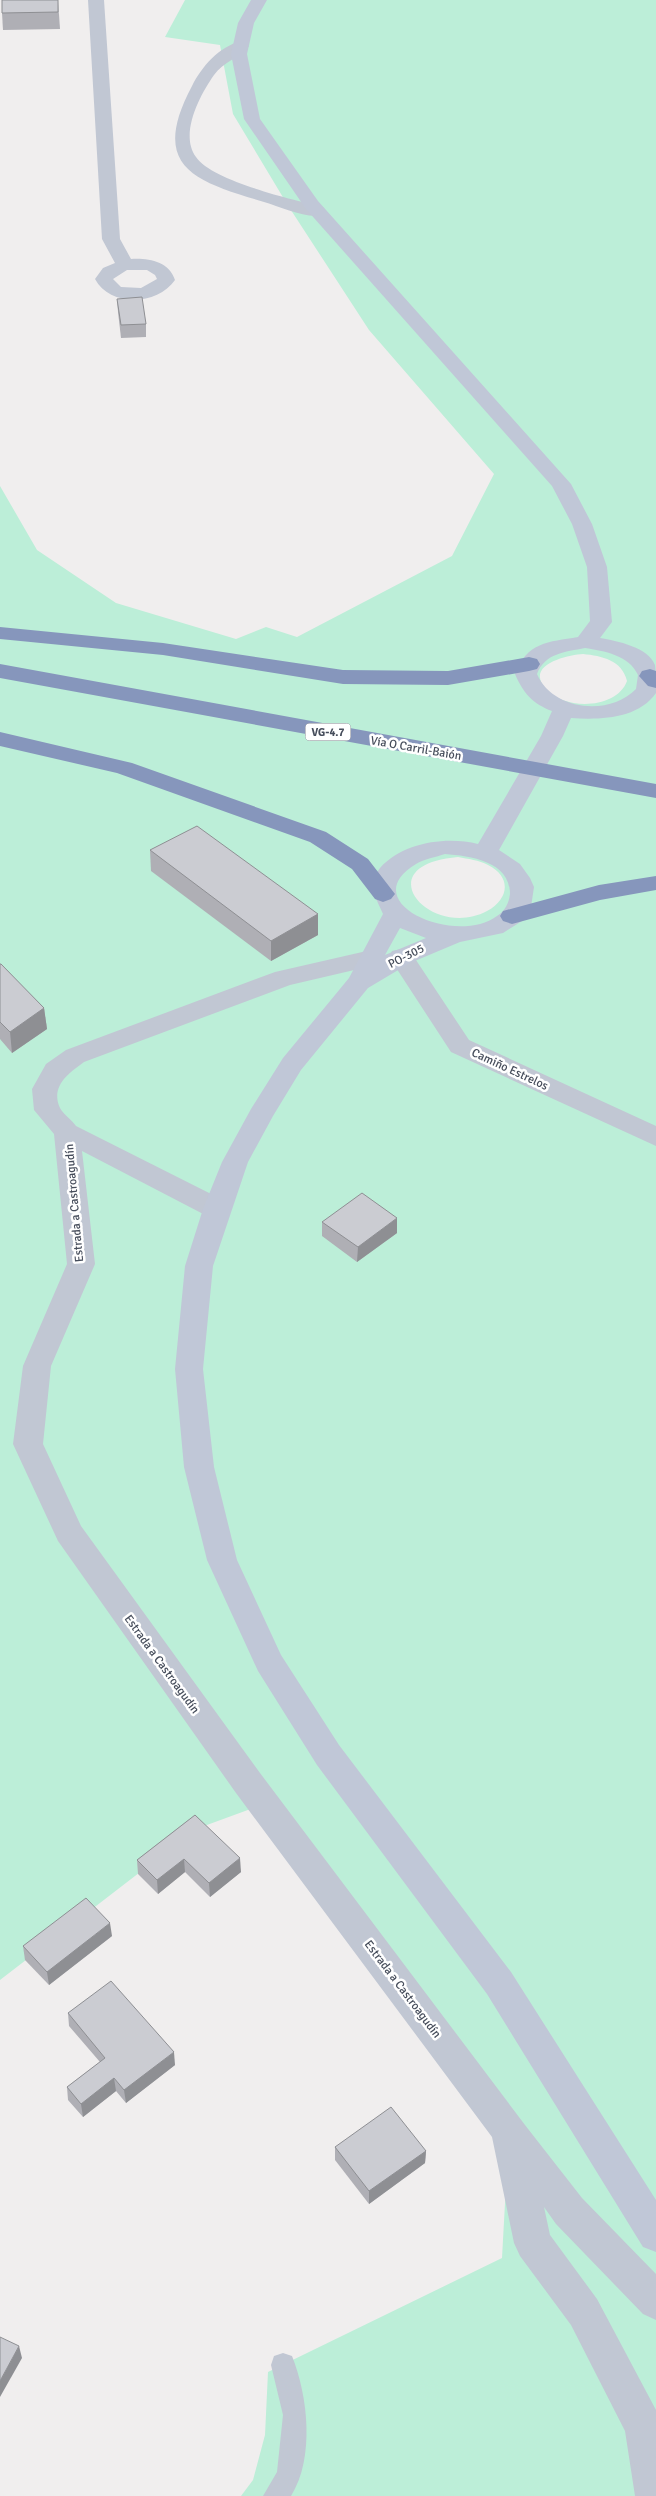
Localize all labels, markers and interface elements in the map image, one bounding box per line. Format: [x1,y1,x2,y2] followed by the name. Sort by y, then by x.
[306,724,350,740] road number: VG-4.7
[369,733,462,764] street label: Vía O Carril-Baión
[386,941,427,972] street label: PO-305
[469,1045,550,1094] street label: Camiño Estrelos
[62,1143,87,1263] street label: Estrada a Castroagudín
[121,1612,203,1717] street label: Estrada a Castroagudín
[361,1937,444,2041] street label: Estrada a Castroagudín

